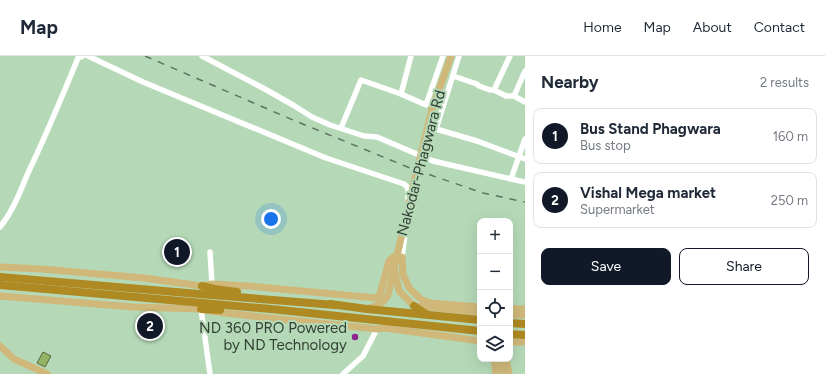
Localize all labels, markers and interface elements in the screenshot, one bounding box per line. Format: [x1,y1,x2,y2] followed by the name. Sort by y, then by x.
[20,16,58,39] text: Map
[583,19,622,36] text: Home
[644,19,671,36] text: Map
[693,19,732,36] text: About
[754,19,805,36] text: Contact
[541,72,599,92] text: Nearby
[760,75,809,90] text: 2 results
[393,88,449,238] street label: Nakodar-Phagwara Rd
[580,120,721,138] text: Bus Stand Phagwara
[552,129,558,144] text: 1
[773,129,808,144] text: 160 m
[580,138,631,153] text: Bus stop
[580,184,716,202] text: Vishal Mega market
[551,193,559,208] text: 2
[771,193,808,208] text: 250 m
[580,202,655,217] text: Supermarket
[261,209,281,229] your location
[477,218,513,362] map controls
[477,218,513,254] button: +
[164,237,190,267] pin: 1
[541,248,671,285] button: Save
[679,248,809,285] button: Share
[477,254,513,290] button: −
[477,290,513,326] button: locate
[137,311,163,341] pin: 2
[199,319,347,354] place label: ND 360 PRO Powered by ND Technology
[477,326,513,362] button: layers
[350,332,360,342] marker: ND 360 PRO Powered by ND Technology

